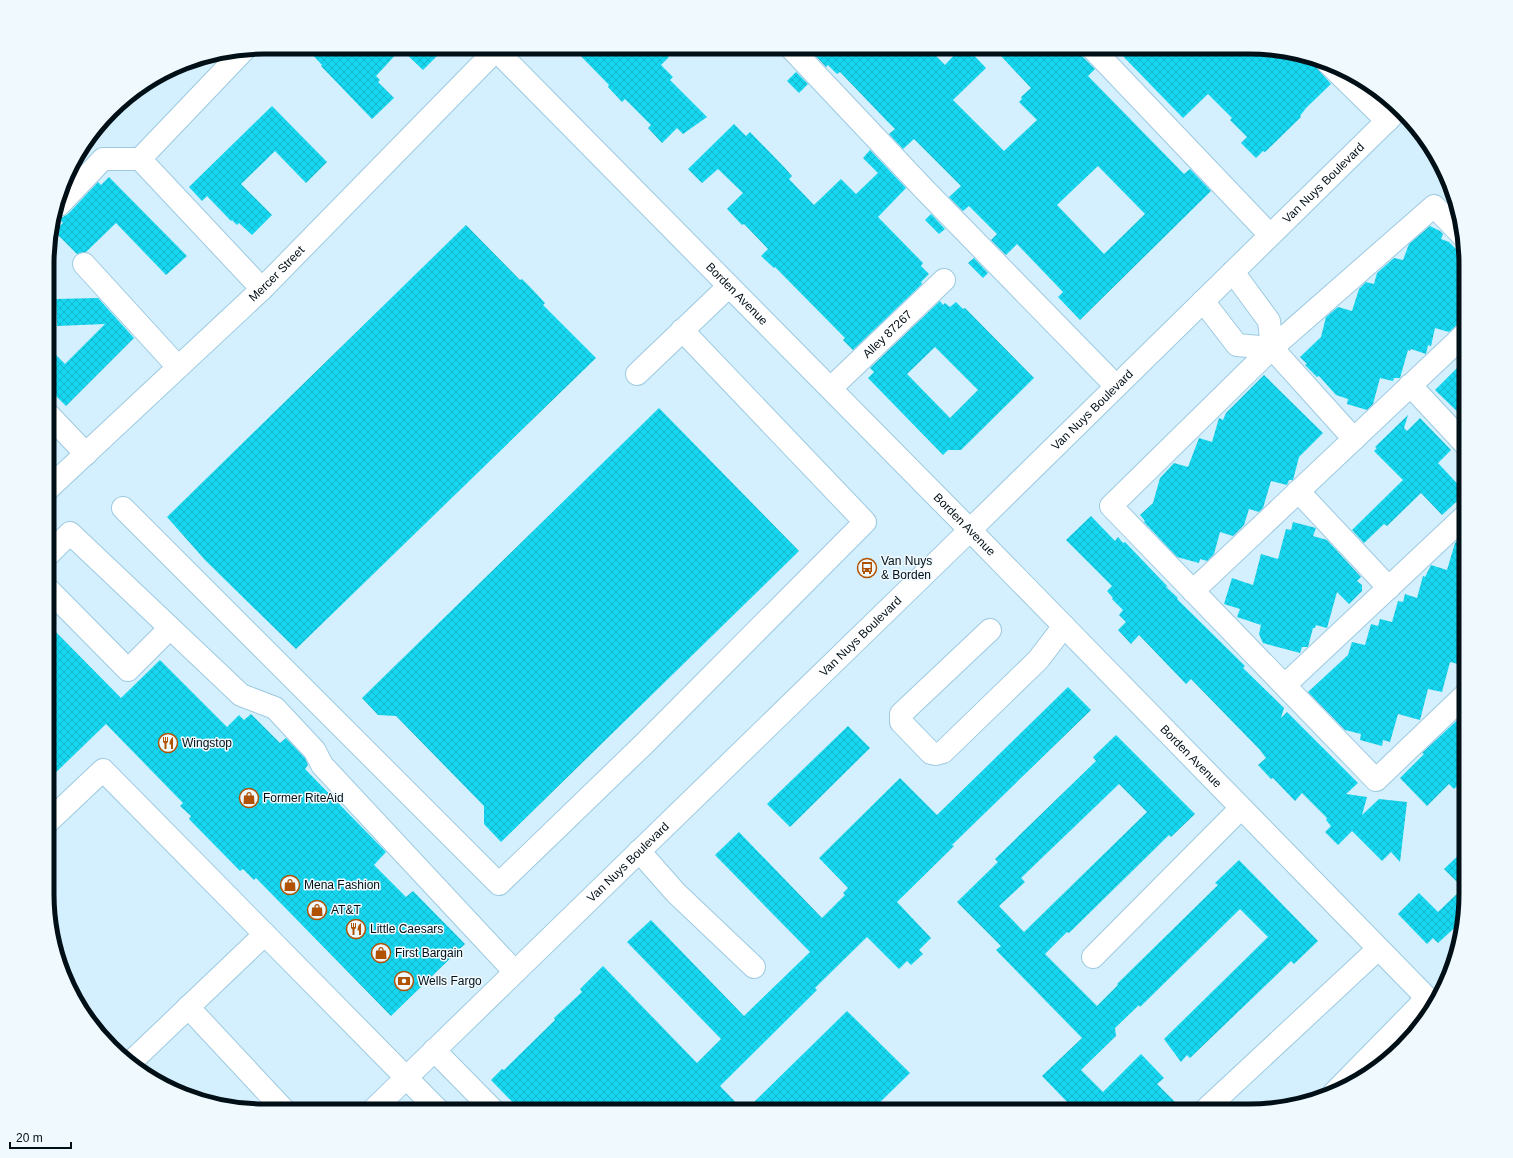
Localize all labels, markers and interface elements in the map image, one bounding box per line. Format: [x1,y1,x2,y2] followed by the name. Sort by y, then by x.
[1280,140,1367,226] street label: Van Nuys Boulevard
[246,243,308,305] street label: Mercer Street
[703,260,771,328] street label: Borden Avenue
[860,307,915,361] street label: Alley 87267
[1049,367,1136,453] street label: Van Nuys Boulevard
[931,490,998,559] street label: Borden Avenue
[881,554,932,582] place label: Van Nuys & Borden
[856,557,878,579] bus stop icon: Van Nuys & Borden
[817,594,904,679] street label: Van Nuys Boulevard
[1157,722,1225,791] street label: Borden Avenue
[157,732,179,754] restaurant icon: Wingstop
[182,736,232,750] place label: Wingstop
[238,787,260,809] shop icon: Former RiteAid
[263,791,344,805] place label: Former RiteAid
[584,819,672,905] street label: Van Nuys Boulevard
[279,874,301,896] shop icon: Mena Fashion
[304,878,380,892] place label: Mena Fashion
[306,899,328,921] shop icon: AT&T
[331,903,361,917] place label: AT&T
[345,918,367,940] restaurant icon: Little Caesars
[370,922,443,936] place label: Little Caesars
[370,942,392,964] shop icon: First Bargain
[395,946,463,960] place label: First Bargain
[393,970,415,992] bank icon: Wells Fargo
[418,974,482,988] place label: Wells Fargo
[10,1124,71,1150] scale bar
[16,1131,43,1145] text: 20 m

